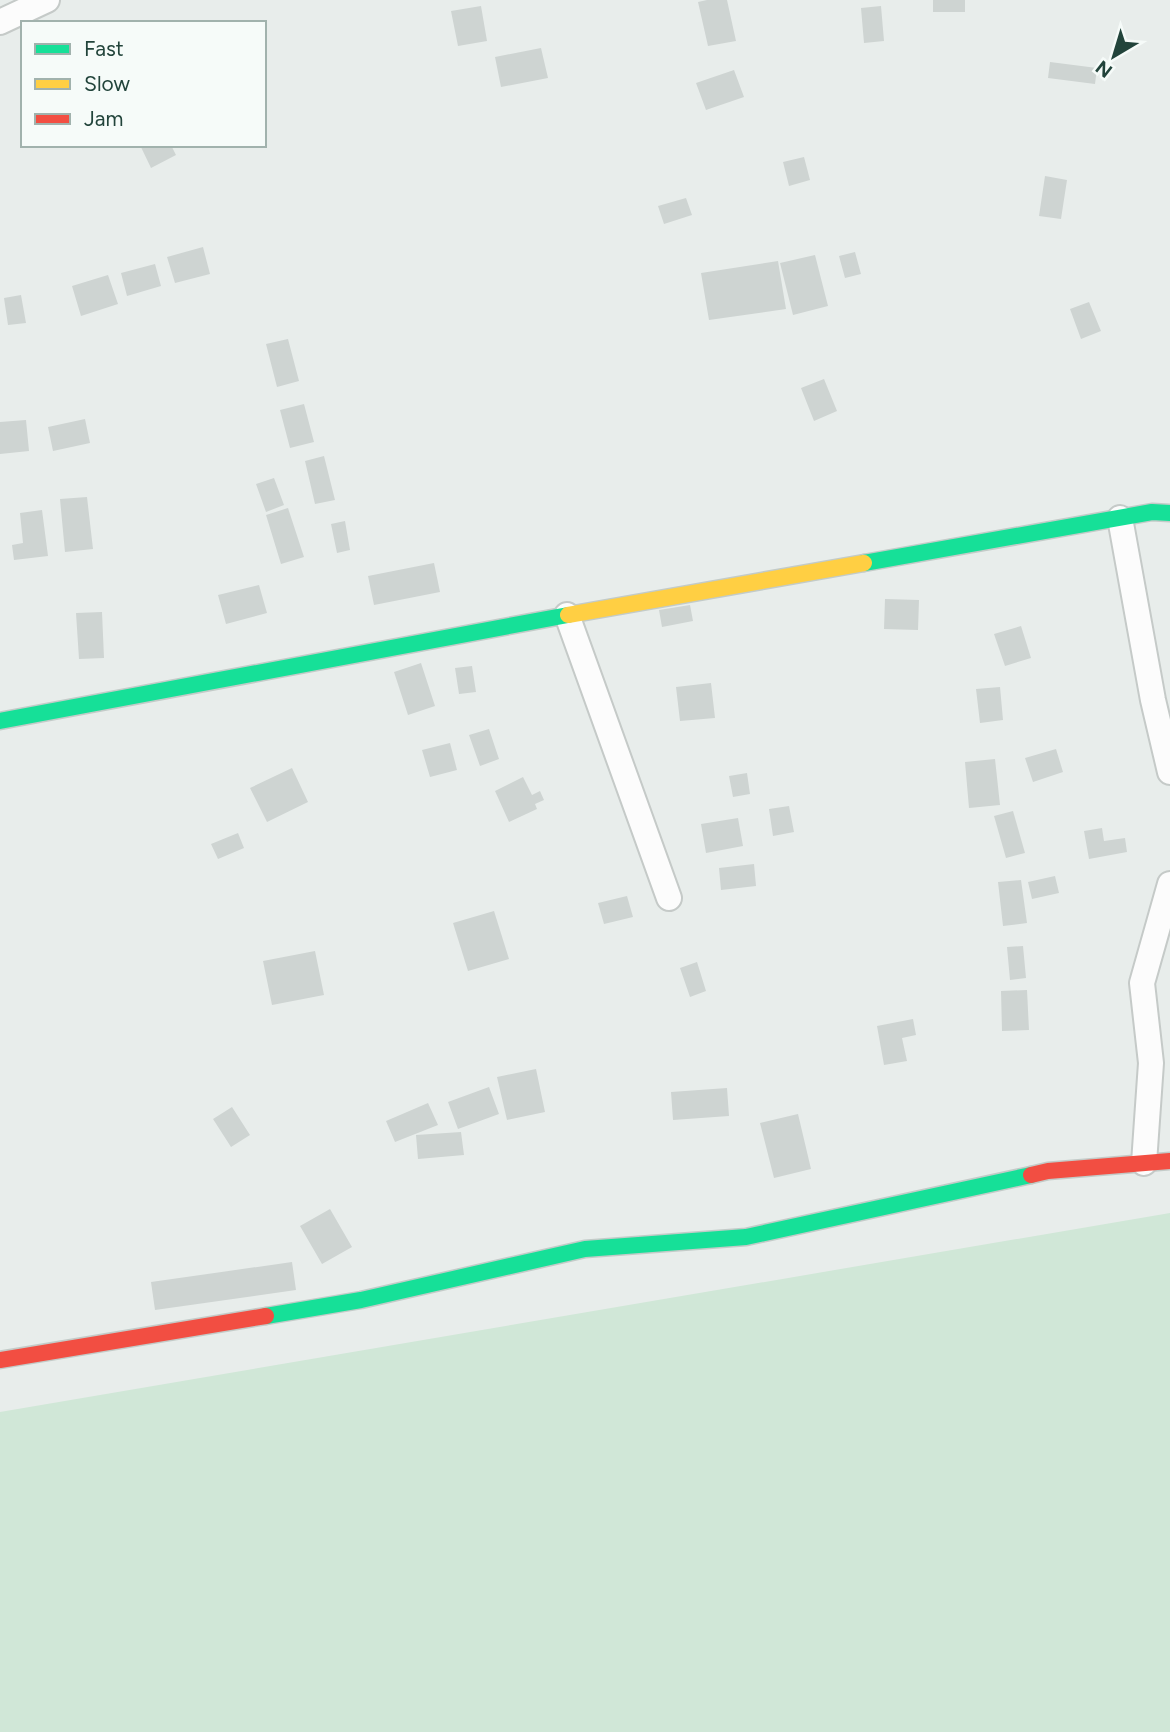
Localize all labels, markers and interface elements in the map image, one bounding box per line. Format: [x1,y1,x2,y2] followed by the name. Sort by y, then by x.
[21,21,266,147] legend
[1079,21,1149,91] north arrow
[84,36,124,61] text: Fast
[1091,55,1117,83] text: N
[84,71,130,96] text: Slow
[84,106,123,131] text: Jam

